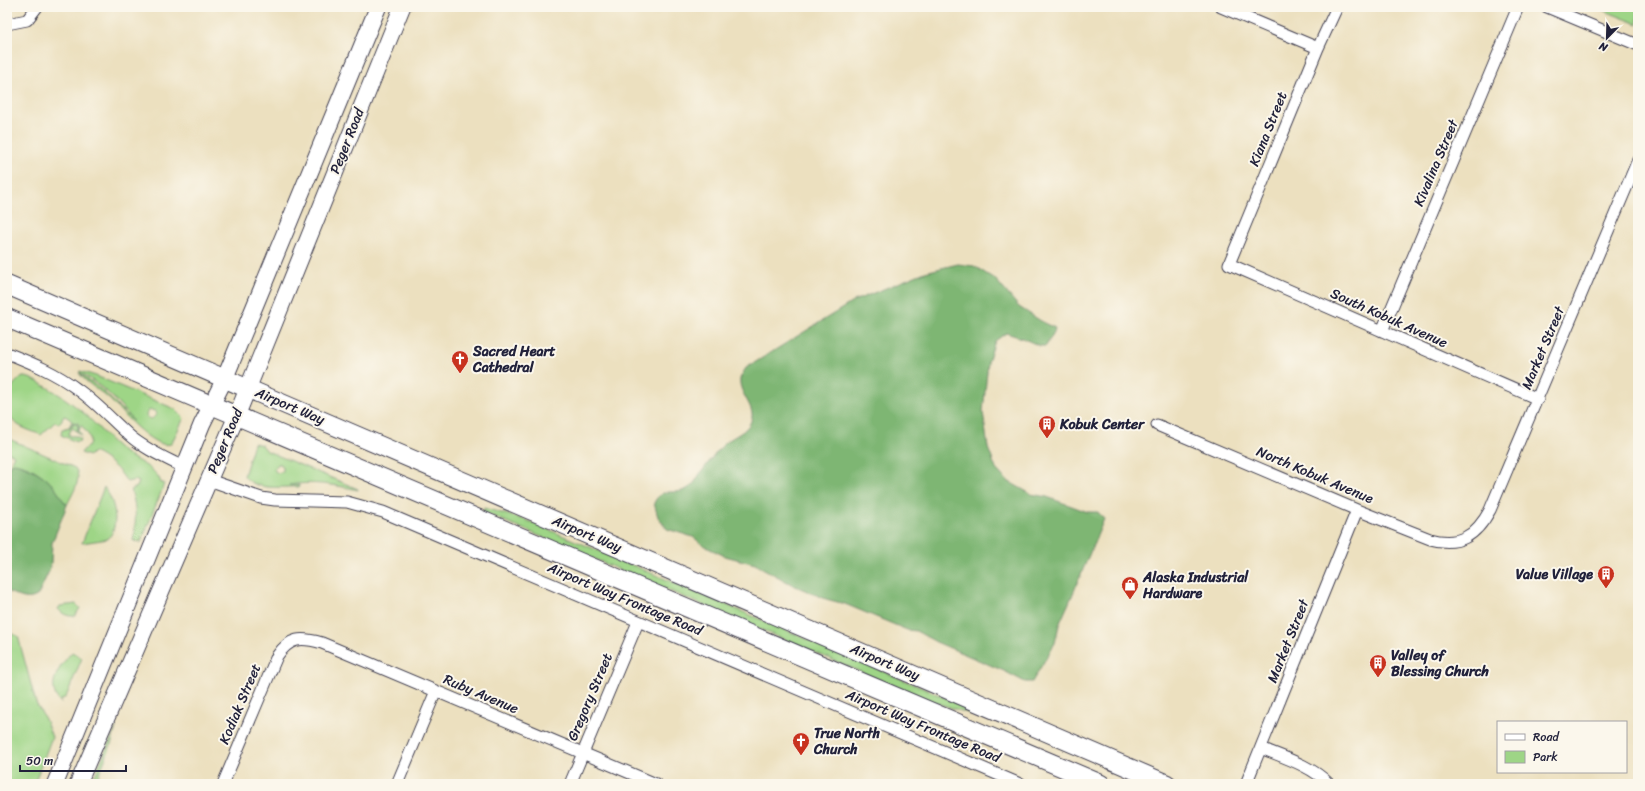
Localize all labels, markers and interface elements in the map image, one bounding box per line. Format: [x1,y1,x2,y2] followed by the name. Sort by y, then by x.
[1587,18,1627,58] north arrow
[1596,36,1611,57] text: N
[1242,88,1294,170] street label: Kiana Street
[322,103,372,178] street label: Peger Road
[1406,114,1466,210] street label: Kivalina Street
[1326,281,1452,355] street label: South Kobuk Avenue
[1514,301,1572,394] street label: Market Street
[472,339,556,380] place label: Sacred Heart Cathedral
[450,349,470,374] church icon: Sacred Heart Cathedral
[250,380,330,432] street label: Airport Way
[200,403,251,478] street label: Peger Road
[1059,412,1145,437] place label: Kobuk Center
[1037,414,1057,439] building icon: Kobuk Center
[1252,439,1378,511] street label: North Kobuk Avenue
[547,508,627,560] street label: Airport Way
[543,555,708,644] street label: Airport Way Frontage Road
[1516,562,1593,587] place label: Value Village
[1596,564,1616,589] building icon: Value Village
[1142,565,1249,606] place label: Alaska Industrial Hardware
[1120,575,1140,600] shop icon: Alaska Industrial Hardware
[1260,594,1317,687] street label: Market Street
[845,636,925,688] street label: Airport Way
[1391,643,1490,684] place label: Valley of Blessing Church
[560,649,620,745] street label: Gregory Street
[1368,653,1388,678] building icon: Valley of Blessing Church
[212,660,268,748] street label: Kodiak Street
[439,667,523,721] street label: Ruby Avenue
[841,682,1006,771] street label: Airport Way Frontage Road
[813,721,881,762] place label: True North Church
[1497,721,1627,773] legend
[1533,726,1560,748] text: Road
[791,731,811,756] church icon: True North Church
[1533,746,1558,768] text: Park
[20,747,126,773] scale bar
[26,750,53,772] text: 50 m

